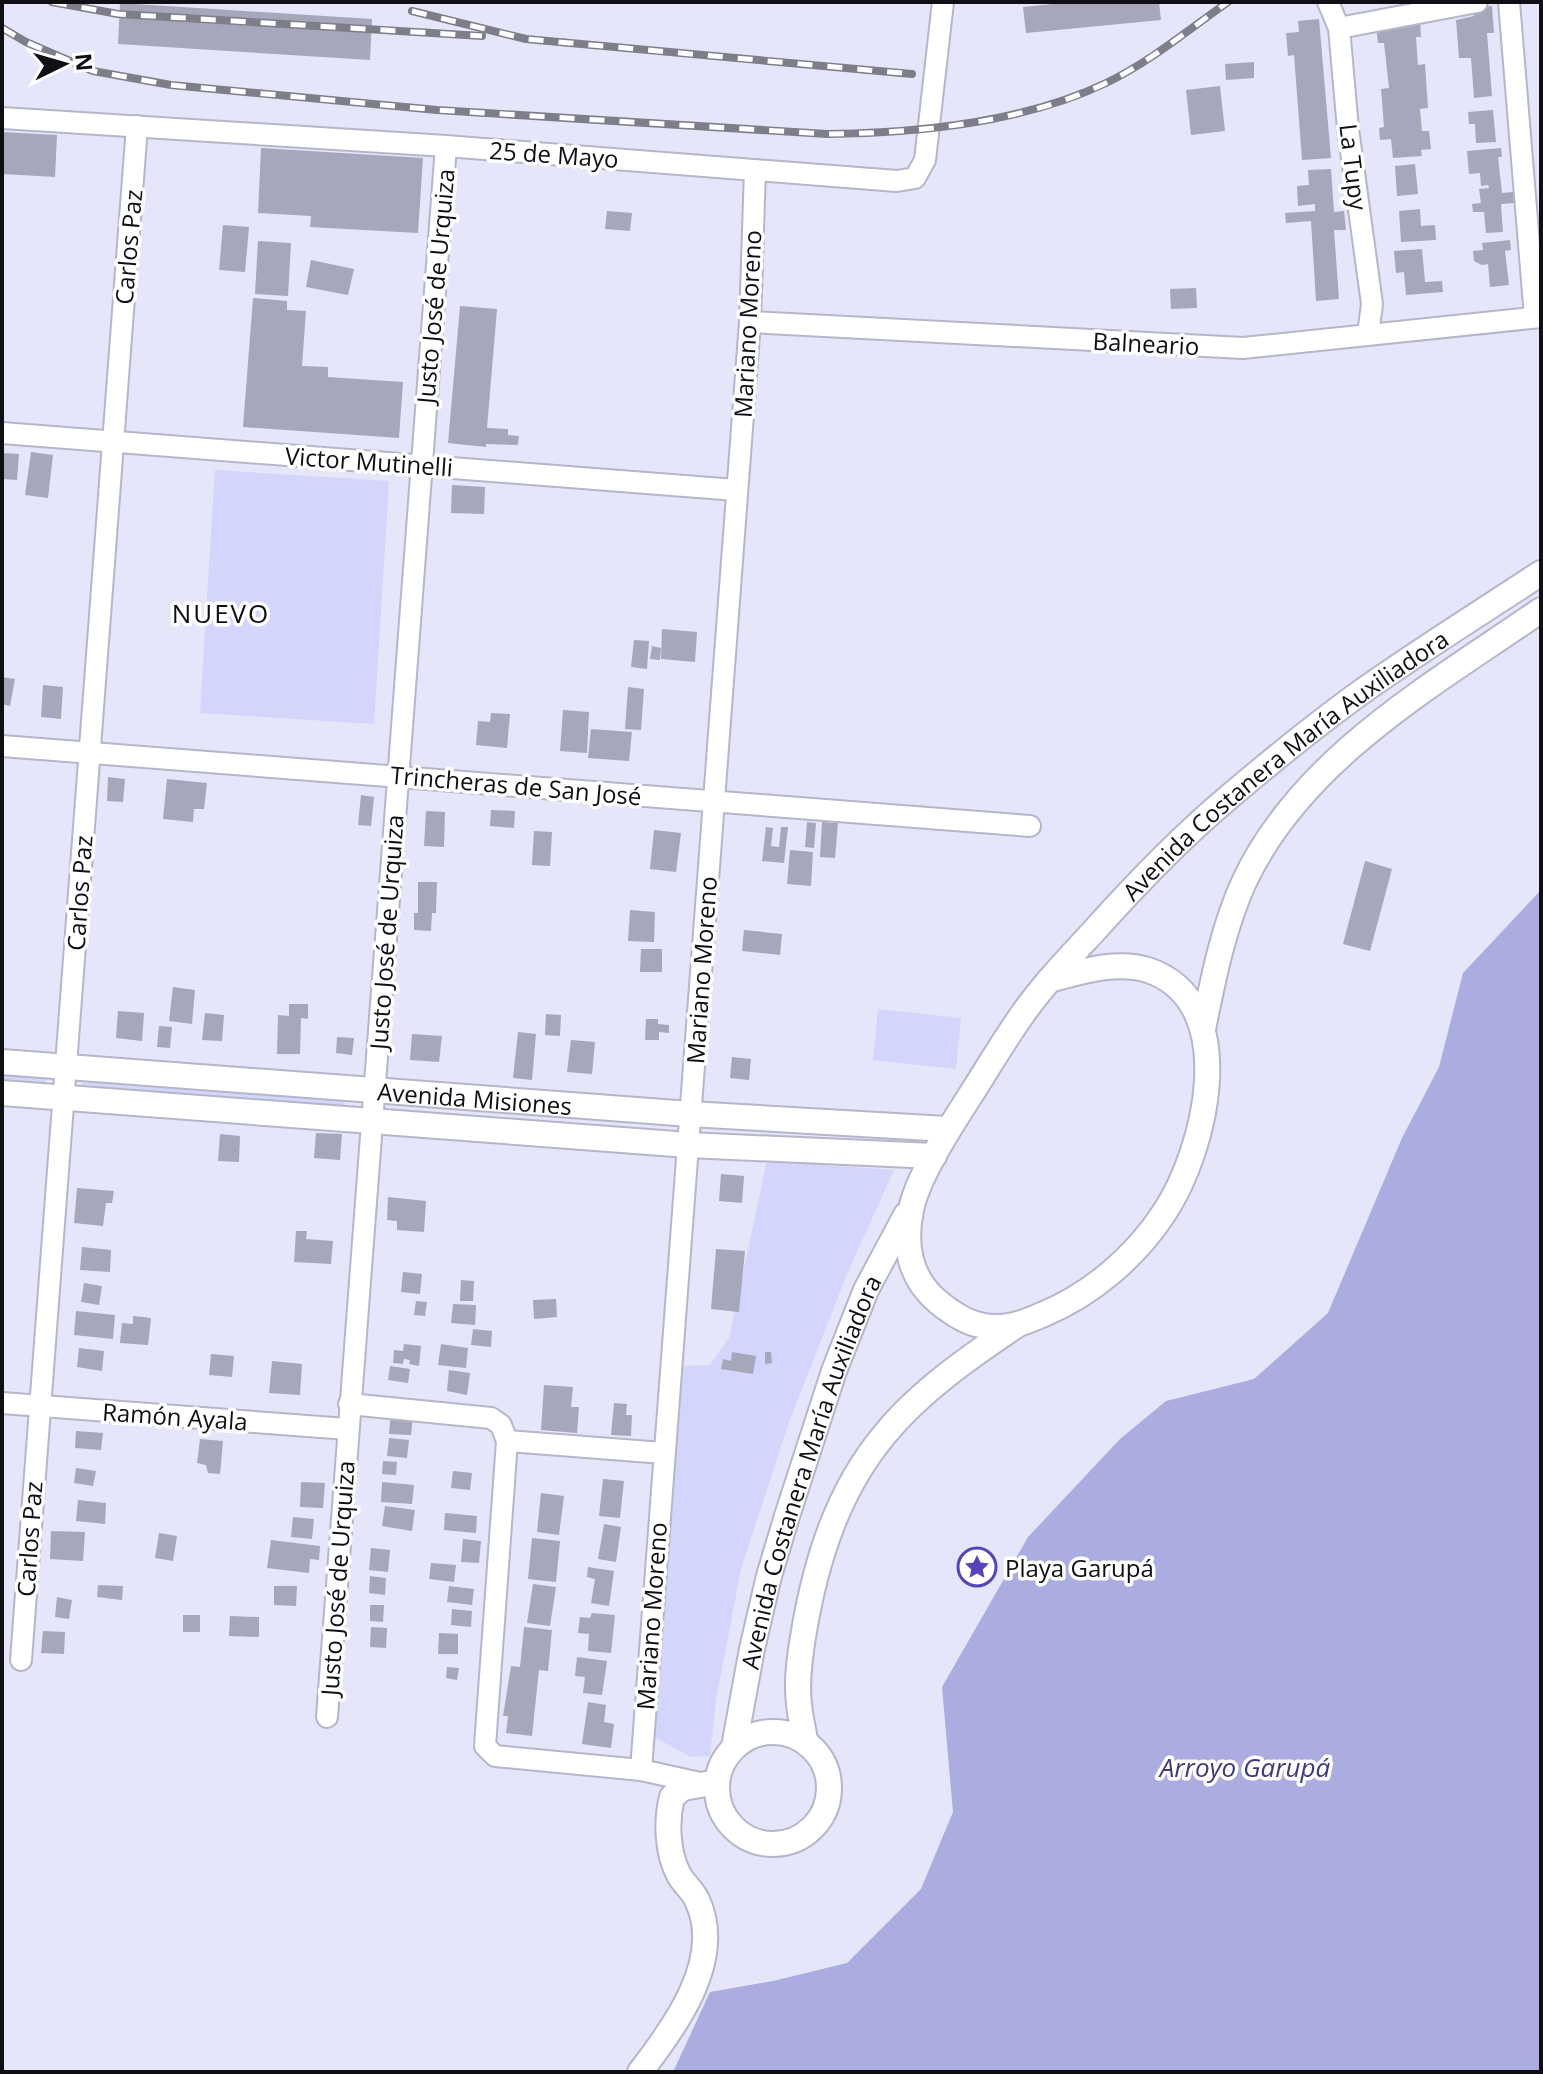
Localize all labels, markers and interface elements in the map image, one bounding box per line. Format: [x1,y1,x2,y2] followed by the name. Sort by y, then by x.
[24,24,104,104] north arrow
[69,52,101,72] text: N
[1332,122,1376,213] street label: La Tupy
[488,133,620,175] street label: 25 de Mayo
[408,167,462,407] street label: Justo José de Urquiza
[107,188,149,306] street label: Carlos Paz
[726,229,768,419] street label: Mariano Moreno
[1092,324,1200,362] street label: Balneario
[284,439,454,483] street label: Victor Mutinelli
[172,595,270,631] district label: NUEVO
[1114,621,1454,907] street label: Avenida Costanera María Auxiliadora
[389,758,643,812] street label: Trincheras de San José
[361,813,411,1053] street label: Justo José de Urquiza
[59,834,99,952] street label: Carlos Paz
[678,875,724,1065] street label: Mariano Moreno
[376,1074,573,1122] street label: Avenida Misiones
[732,1268,888,1672] street label: Avenida Costanera María Auxiliadora
[101,1394,249,1438] street label: Ramón Ayala
[312,1459,362,1699] street label: Justo José de Urquiza
[9,1480,49,1598] street label: Carlos Paz
[628,1521,674,1711] street label: Mariano Moreno
[956,1546,998,1588] place icon: Playa Garupá
[1005,1551,1154,1584] place label: Playa Garupá
[1158,1749,1331,1785] water label: Arroyo Garupá

